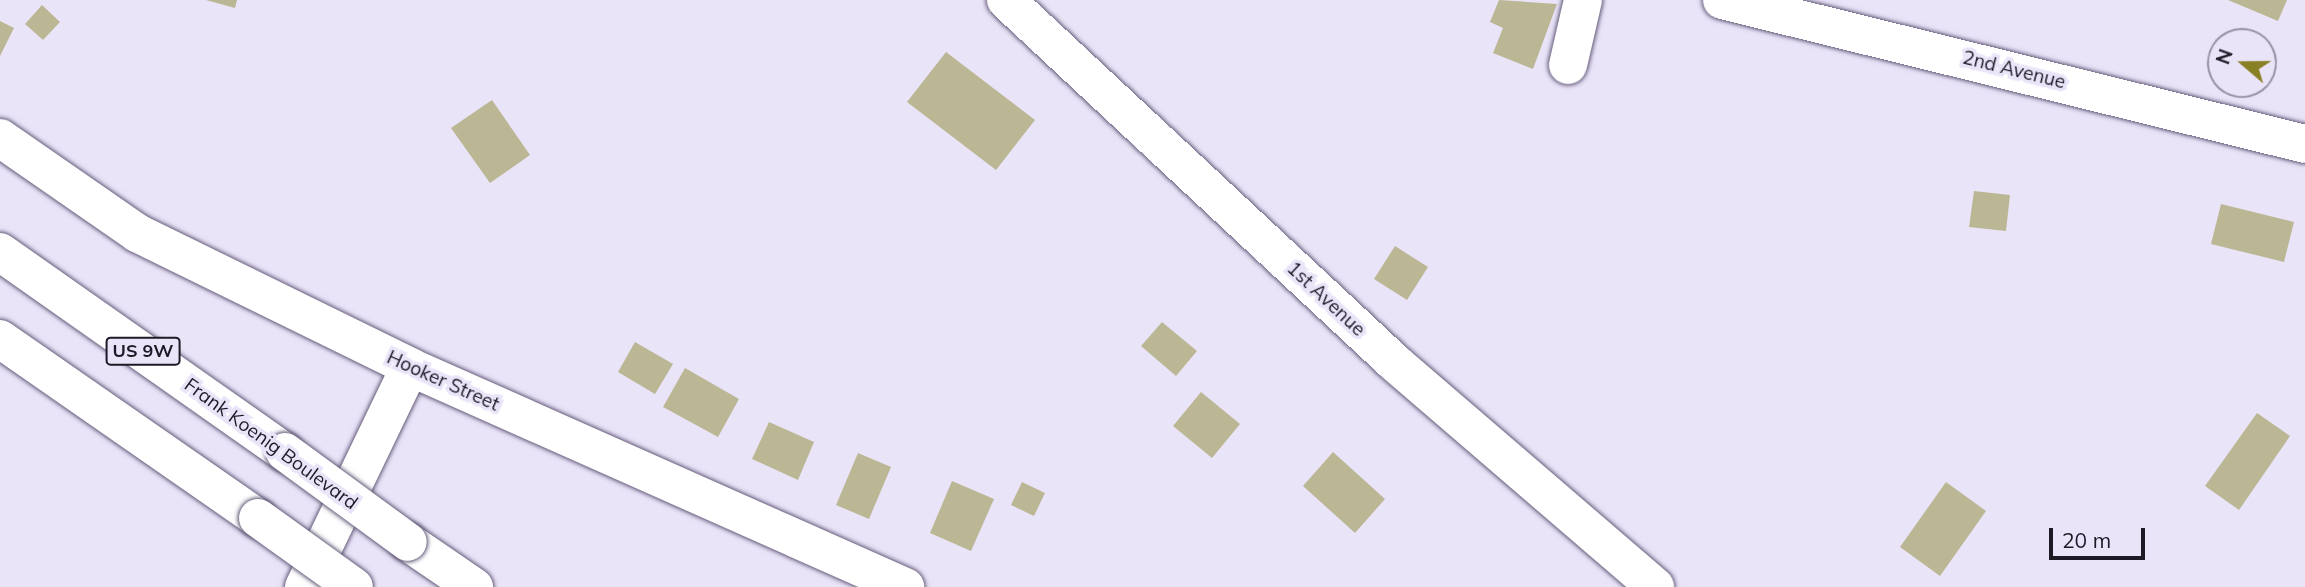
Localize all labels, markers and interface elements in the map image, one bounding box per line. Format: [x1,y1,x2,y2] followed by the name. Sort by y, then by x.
[2207,28,2277,98] north arrow
[1960,46,2068,94] street label: 2nd Avenue
[2210,46,2238,67] text: N
[1282,257,1370,341] street label: 1st Avenue
[104,337,182,366] road number: US 9W
[383,346,503,416] street label: Hooker Street
[180,373,362,515] street label: Frank Koenig Boulevard
[2053,514,2149,558] scale bar
[2062,527,2111,553] text: 20 m

